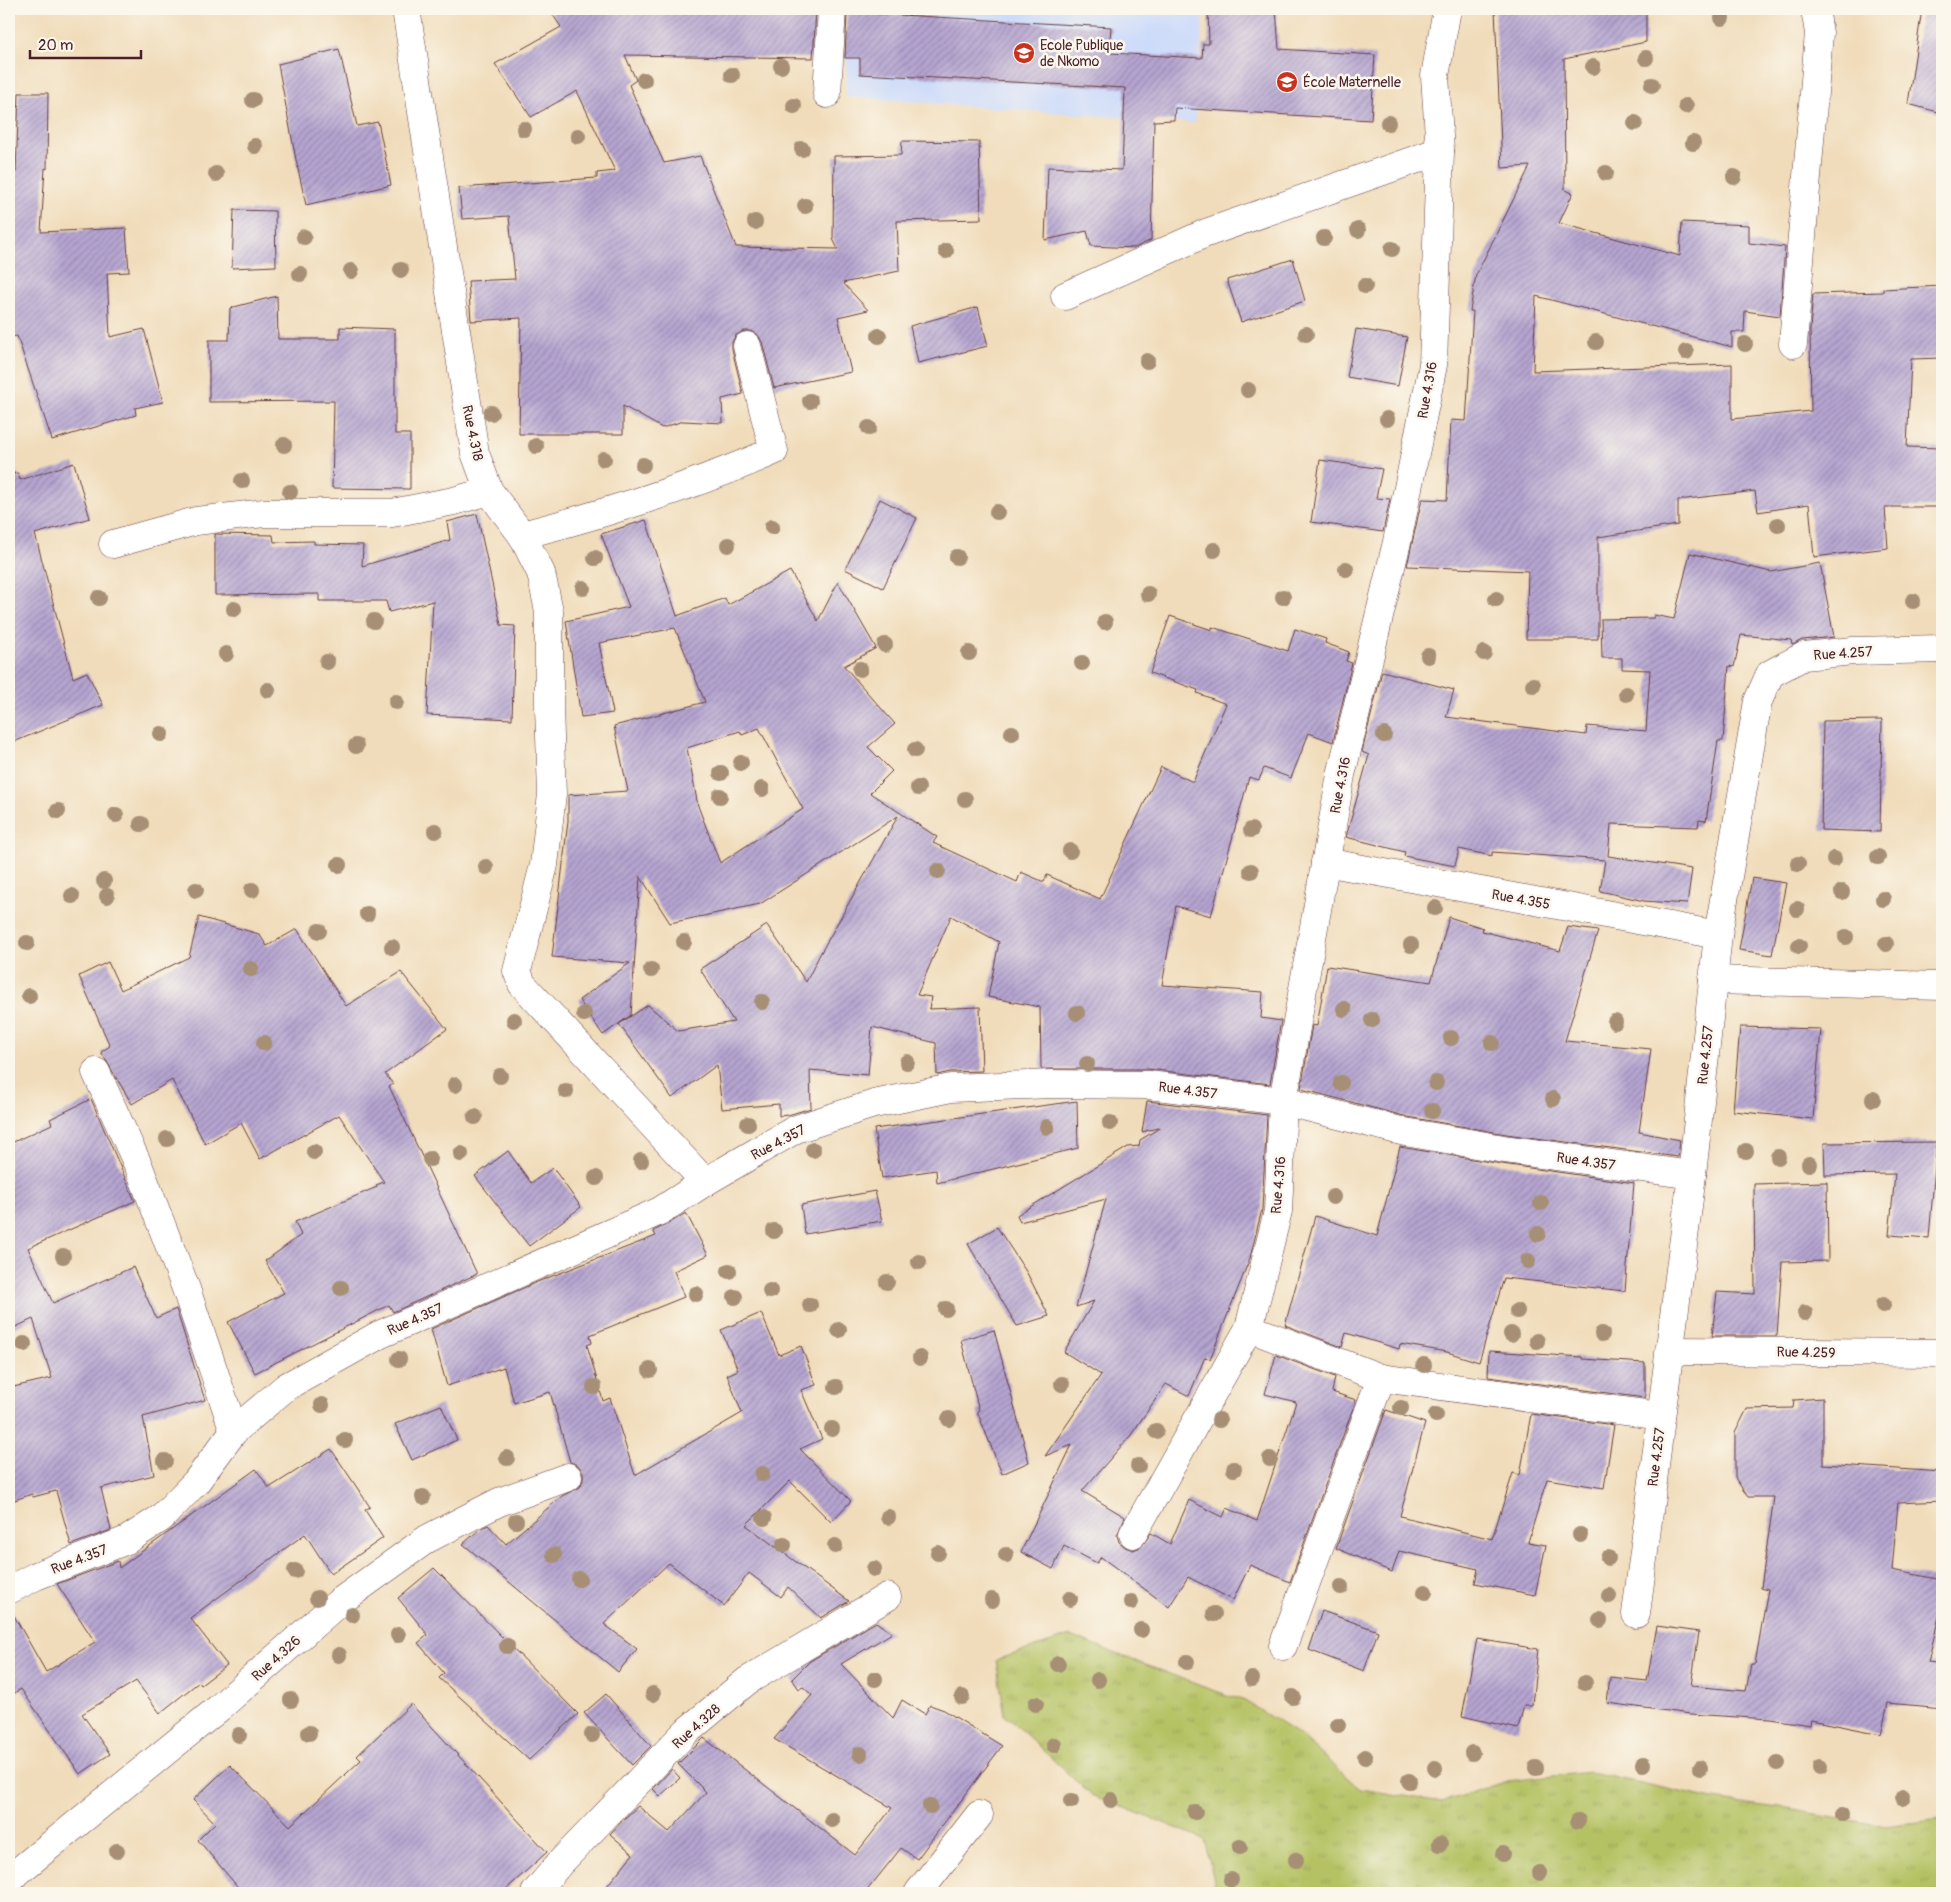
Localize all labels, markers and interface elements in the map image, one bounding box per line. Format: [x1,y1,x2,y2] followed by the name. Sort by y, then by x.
[30,28,141,60] scale bar
[38,36,73,55] text: 20 m
[1040,37,1123,70] place label: Ecole Publique de Nkomo
[1012,41,1036,65] school or university icon: Ecole Publique de Nkomo
[1275,70,1299,94] school or university icon: École Maternelle
[1303,73,1401,91] place label: École Maternelle
[1414,360,1441,420] street label: Rue 4.316
[458,404,487,463] street label: Rue 4.318
[1813,643,1874,664] street label: Rue 4.257
[1327,755,1354,815] street label: Rue 4.316
[1490,886,1552,913] street label: Rue 4.355
[1694,1024,1717,1085] street label: Rue 4.257
[1158,1078,1219,1103] street label: Rue 4.357
[748,1121,809,1164] street label: Rue 4.357
[1555,1149,1617,1174] street label: Rue 4.357
[1268,1156,1289,1215] street label: Rue 4.316
[385,1299,446,1339] street label: Rue 4.357
[1776,1343,1836,1362] street label: Rue 4.259
[1644,1426,1669,1487] street label: Rue 4.257
[49,1541,110,1578] street label: Rue 4.357
[248,1632,304,1685] street label: Rue 4.326
[669,1700,724,1752] street label: Rue 4.328

